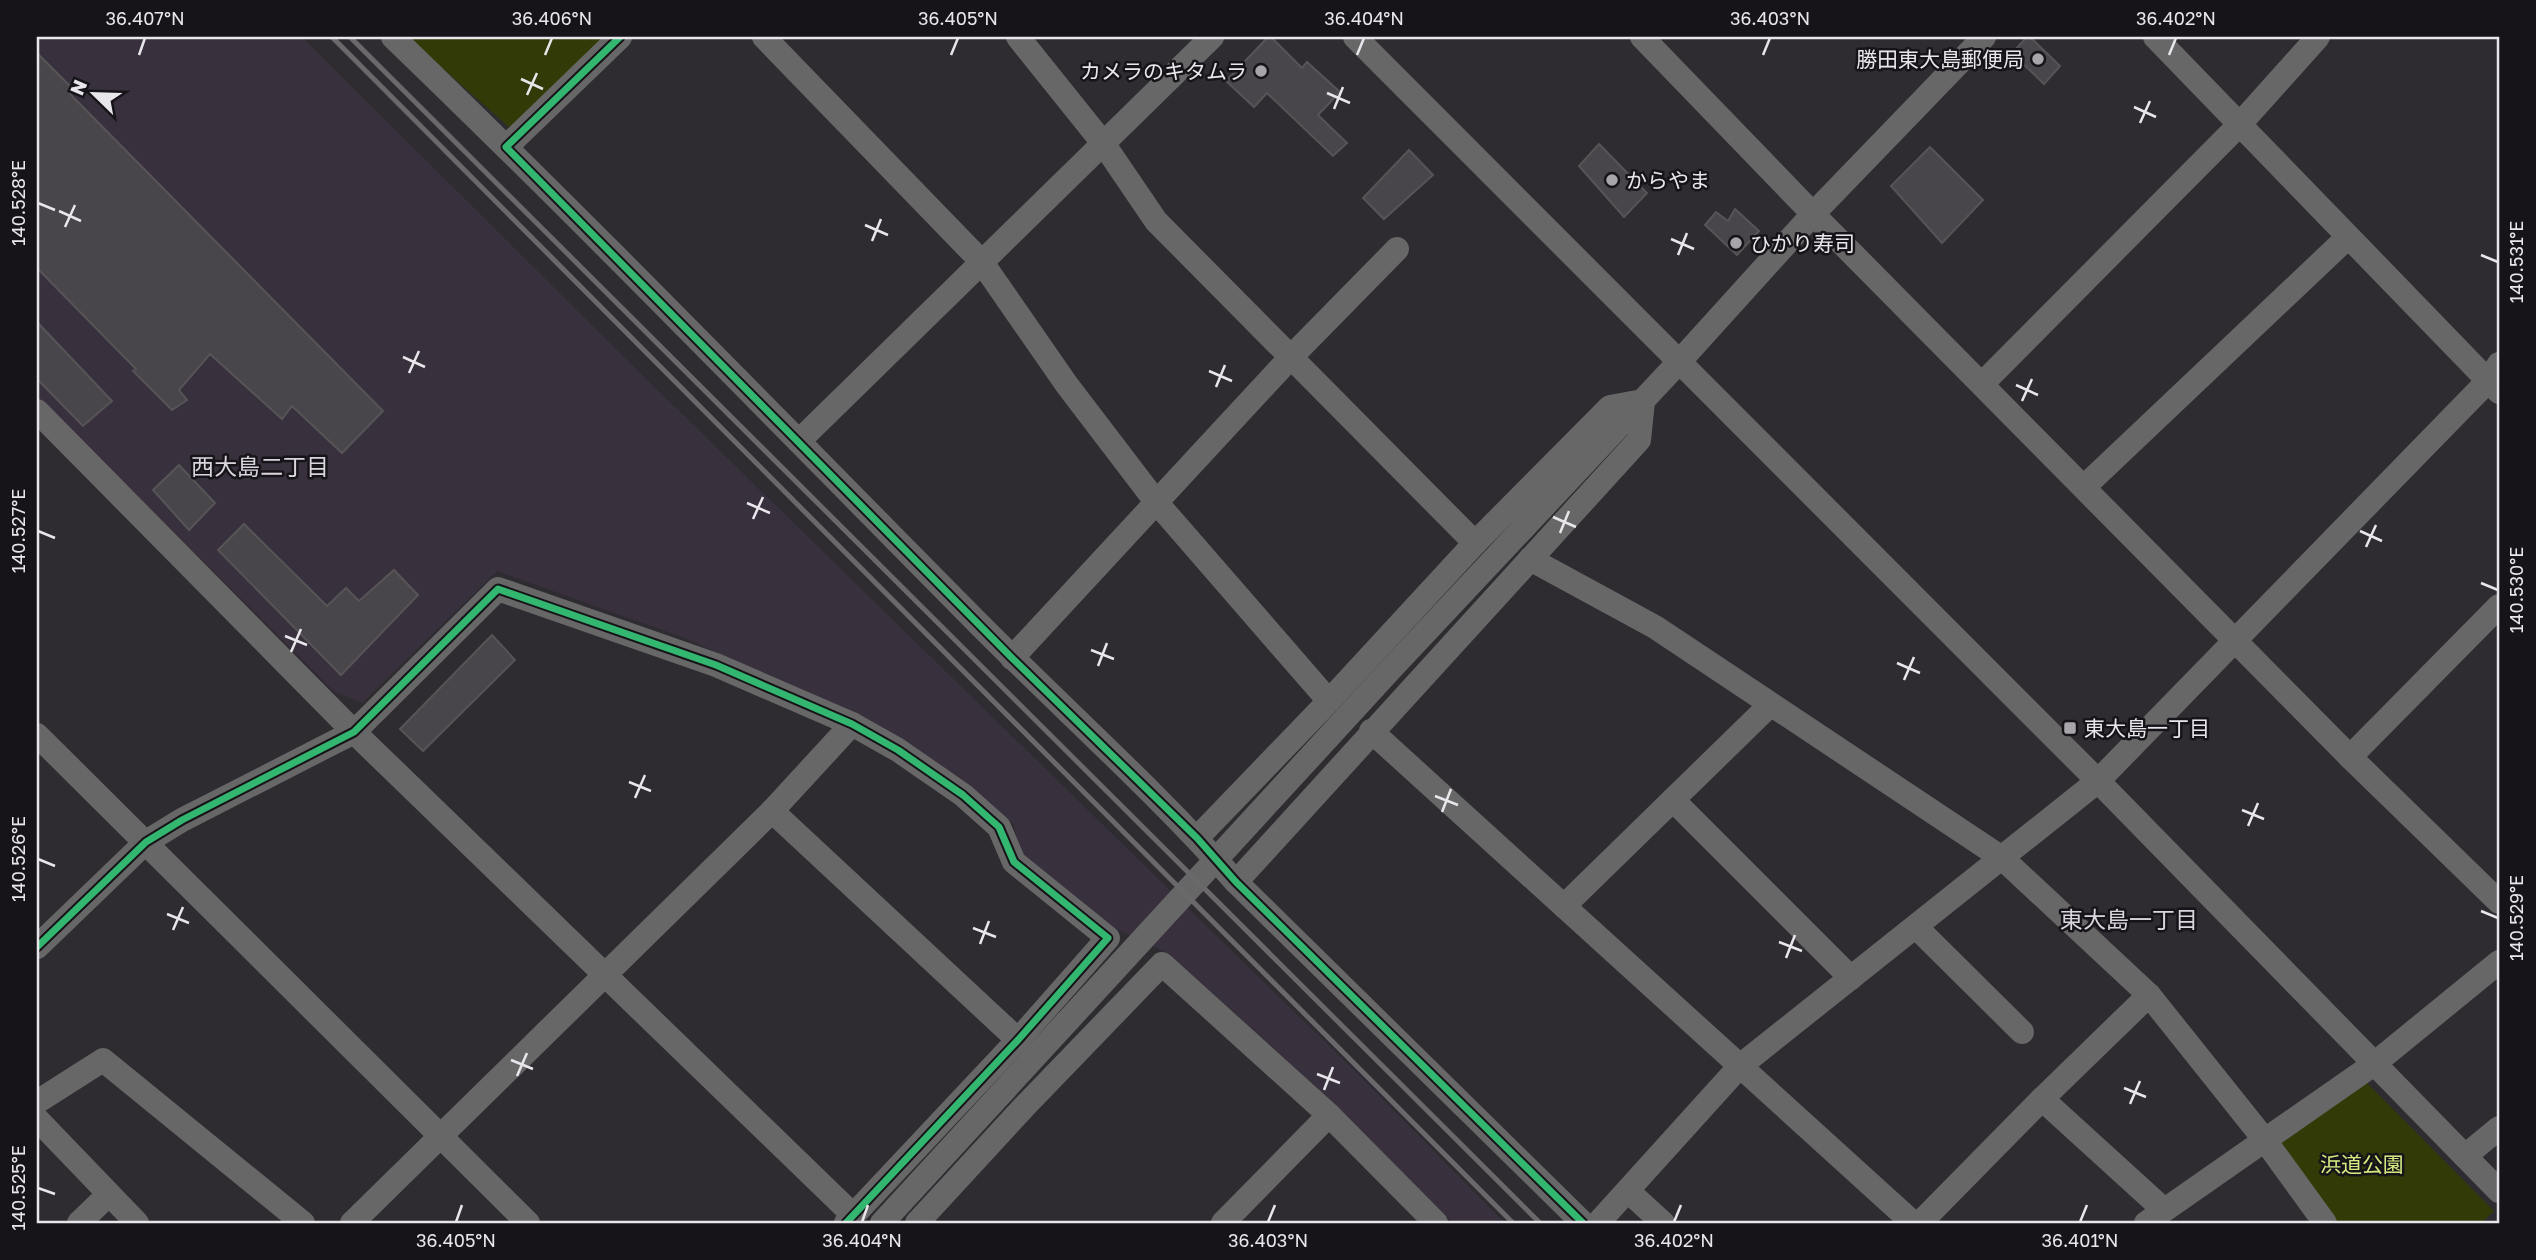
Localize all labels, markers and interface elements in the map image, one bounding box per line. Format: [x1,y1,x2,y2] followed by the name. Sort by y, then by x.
[105,7,185,29] text: 36.407°N
[512,7,592,29] text: 36.406°N
[918,7,998,29] text: 36.405°N
[1324,7,1404,29] text: 36.404°N
[1730,7,1810,29] text: 36.403°N
[2136,7,2216,29] text: 36.402°N
[1856,46,2024,72] place label: 勝田東大島郵便局
[2030,51,2046,67] marker: 勝田東大島郵便局
[1080,58,1247,84] place label: カメラのキタムラ
[60,60,130,130] north arrow
[1253,63,1269,79] marker: カメラのキタムラ
[64,76,91,98] text: N
[7,160,29,246] text: 140.528°E
[1626,167,1710,193] place label: からやま
[1604,172,1620,188] marker: からやま
[2505,221,2527,303] text: 140.531°E
[1750,230,1855,256] place label: ひかり寿司
[1728,235,1744,251] marker: ひかり寿司
[191,452,329,480] district label: 西大島二丁目
[7,489,29,573] text: 140.527°E
[2505,547,2527,633] text: 140.530°E
[2084,715,2210,741] place label: 東大島一丁目
[2062,720,2078,736] marker: 東大島一丁目
[7,816,29,902] text: 140.526°E
[2505,875,2527,961] text: 140.529°E
[2060,905,2198,933] district label: 東大島一丁目
[7,1145,29,1231] text: 140.525°E
[2320,1151,2404,1177] park label: 浜道公園
[416,1229,496,1251] text: 36.405°N
[822,1229,902,1251] text: 36.404°N
[1228,1229,1308,1251] text: 36.403°N
[1634,1229,1714,1251] text: 36.402°N
[2042,1229,2118,1251] text: 36.401°N

